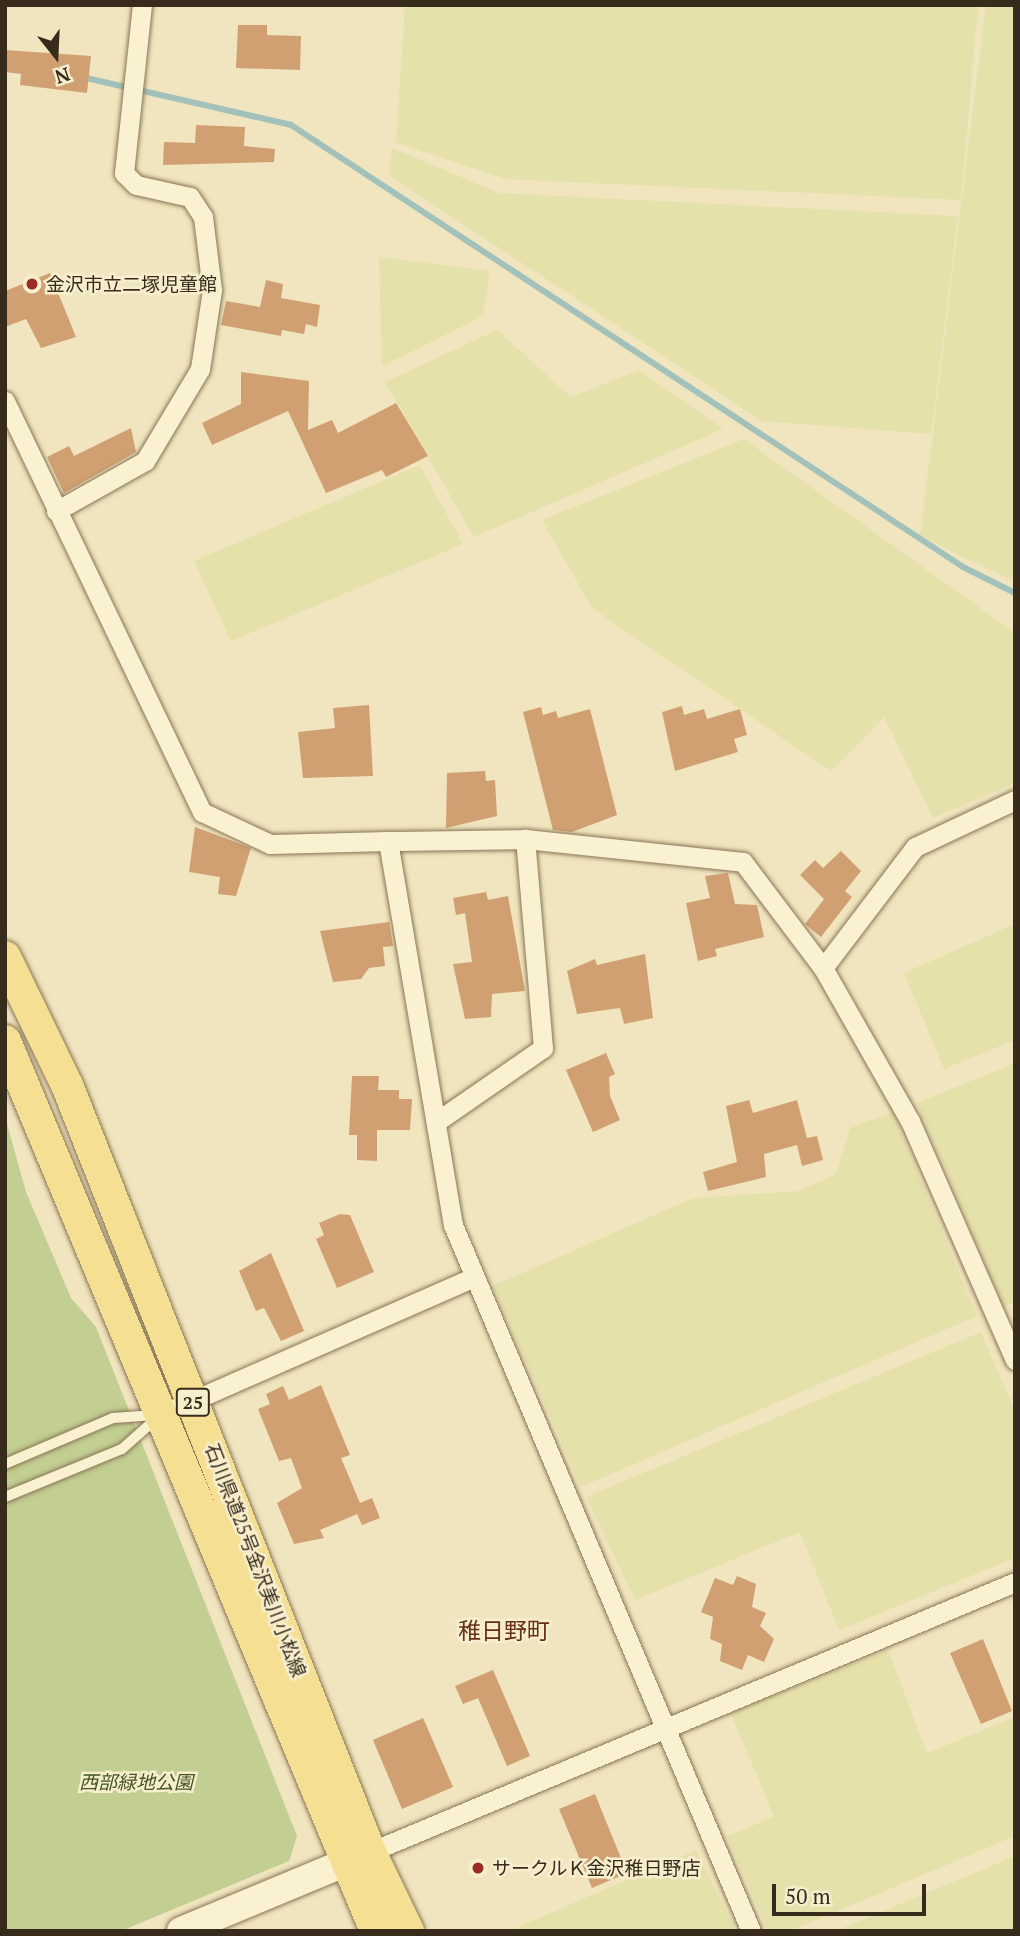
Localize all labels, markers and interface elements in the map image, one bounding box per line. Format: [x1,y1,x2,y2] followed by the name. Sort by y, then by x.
[21,21,91,91] north arrow
[52,62,73,91] text: N
[46,273,217,295] place label: 金沢市立二塚児童館
[24,276,40,292] marker: 金沢市立二塚児童館
[176,1387,210,1416] road number: 25
[201,1440,311,1680] street label: 石川県道25号金沢美川小松線
[458,1617,550,1645] district label: 稚日野町
[79,1771,193,1793] park label: 西部緑地公園
[492,1857,701,1879] place label: サークルＫ金沢稚日野店
[470,1860,486,1876] marker: サークルＫ金沢稚日野店
[775,1870,929,1914] scale bar
[785,1882,831,1910] text: 50 m

